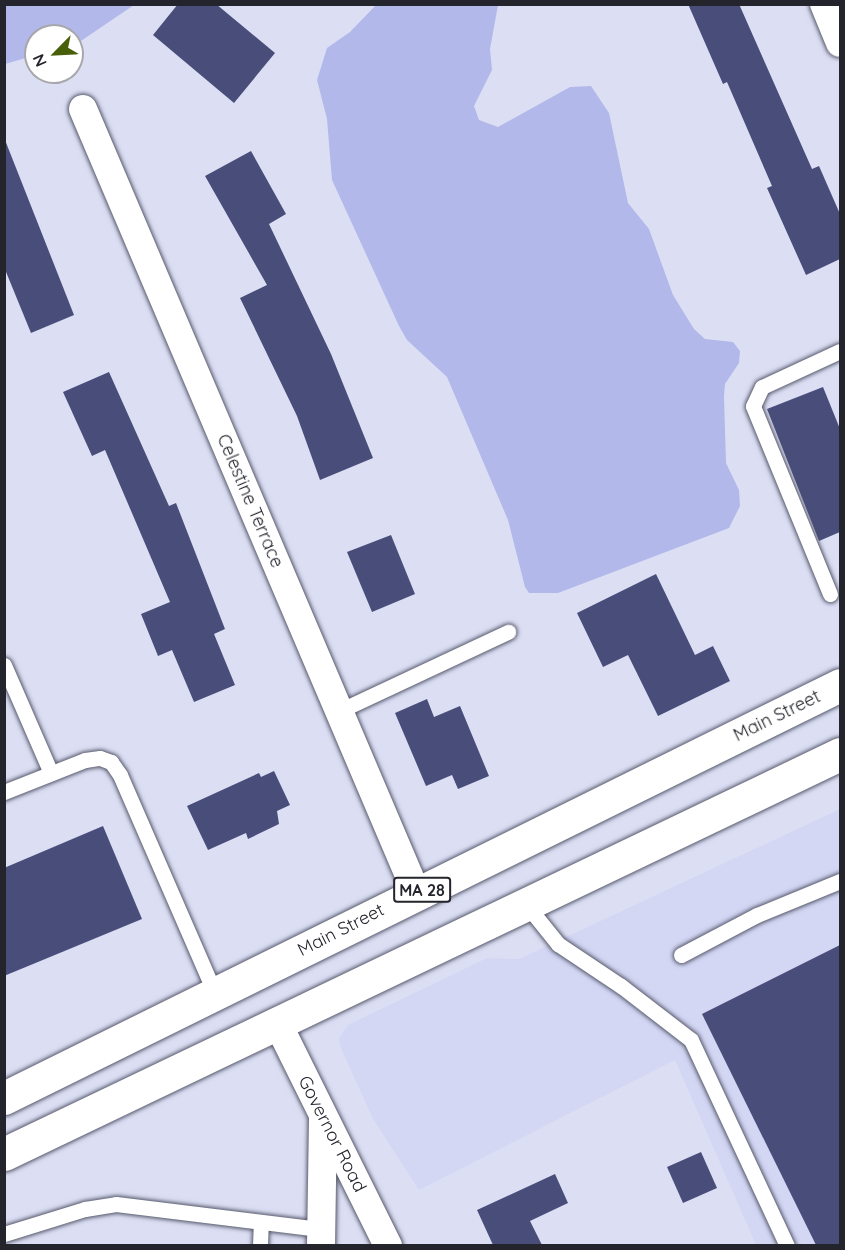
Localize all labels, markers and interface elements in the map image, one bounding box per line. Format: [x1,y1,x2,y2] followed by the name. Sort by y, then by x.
[24,24,84,84] north arrow
[28,51,51,70] text: N
[212,431,288,571] street label: Celestine Terrace
[730,686,824,746] street label: Main Street
[392,877,452,903] road number: MA 28
[294,899,388,961] street label: Main Street
[293,1072,371,1196] street label: Governor Road

